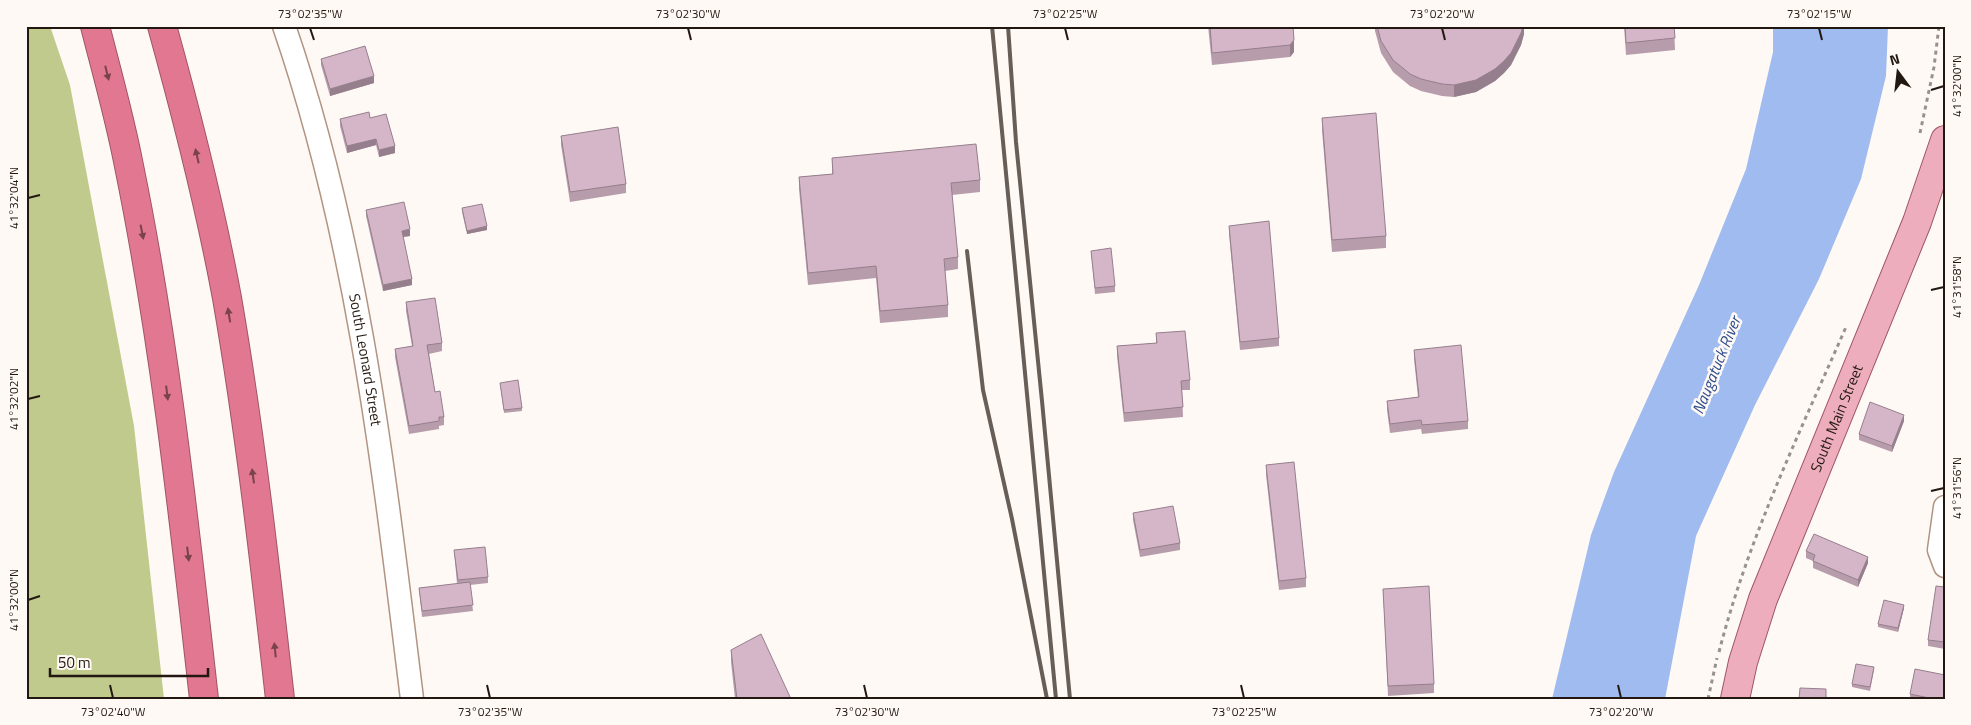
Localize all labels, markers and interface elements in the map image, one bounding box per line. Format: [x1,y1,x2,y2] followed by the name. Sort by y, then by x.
[278,4,343,23] text: 73°02'35"W
[656,4,721,23] text: 73°02'30"W
[1033,4,1098,23] text: 73°02'25"W
[1410,4,1475,23] text: 73°02'20"W
[1787,4,1852,23] text: 73°02'15"W
[1874,48,1924,98] north arrow
[1887,48,1902,70] text: N
[1947,55,1966,117] text: 41°32'00"N
[104,66,112,81] one-way arrow
[193,148,201,163] one-way arrow
[4,167,23,229] text: 41°32'04"N
[138,225,146,241] one-way arrow
[1947,256,1966,318] text: 41°31'58"N
[343,292,388,428] street label: South Leonard Street
[225,306,233,322] one-way arrow
[1685,311,1747,417] water label: Naugatuck River
[1804,360,1869,475] street label: South Main Street
[4,368,23,430] text: 41°32'02"N
[163,385,171,401] one-way arrow
[1947,457,1966,519] text: 41°31'56"N
[249,467,257,483] one-way arrow
[184,546,192,562] one-way arrow
[4,569,23,631] text: 41°32'00"N
[271,642,279,658] one-way arrow
[50,645,208,677] scale bar
[58,651,91,674] text: 50 m
[81,702,146,721] text: 73°02'40"W
[458,702,523,721] text: 73°02'35"W
[835,702,900,721] text: 73°02'30"W
[1212,702,1277,721] text: 73°02'25"W
[1589,702,1654,721] text: 73°02'20"W

